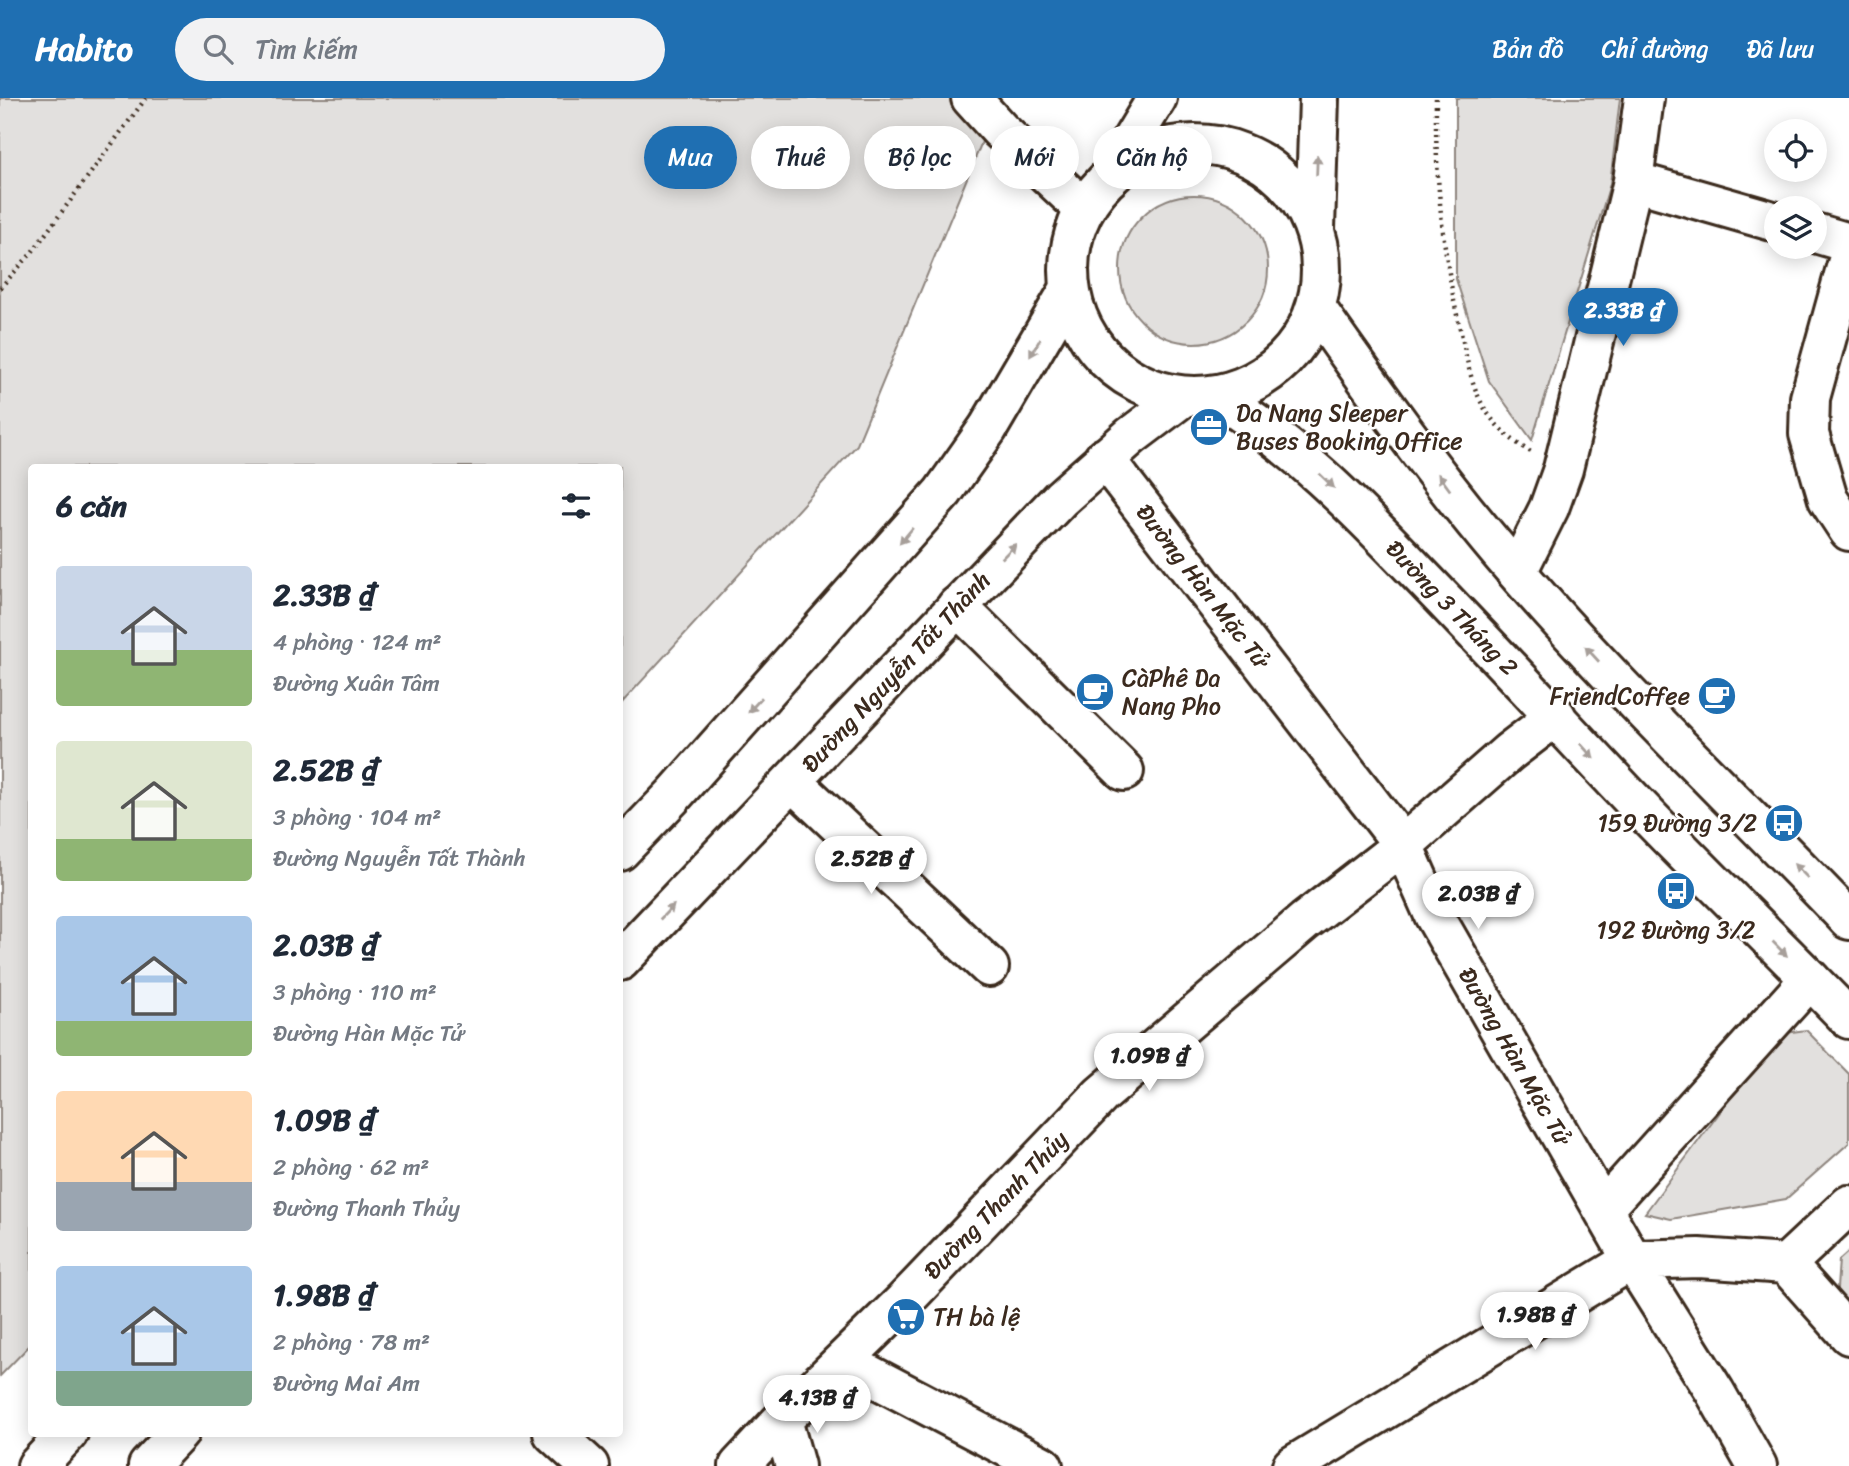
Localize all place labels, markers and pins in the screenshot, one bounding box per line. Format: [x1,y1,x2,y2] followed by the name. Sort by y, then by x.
[1558,288,1688,348] pin: 2.33B ₫
[1236,392,1463,462] place label: Da Nang Sleeper Buses Booking Office
[1188,406,1230,448] office icon: Da Nang Sleeper Buses Booking Office
[1122,657,1221,727] place label: CàPhê Da Nang Pho
[1074,671,1116,713] cafe icon: CàPhê Da Nang Pho
[1550,675,1690,717] place label: FriendCoffee
[1696,675,1738,717] cafe icon: FriendCoffee
[1597,802,1757,844] place label: 159 Đường 3/2
[1763,802,1805,844] bus stop icon: 159 Đường 3/2
[806,836,936,896] pin: 2.52B ₫
[1655,870,1697,912] bus stop icon: 192 Đường 3/2
[1413,872,1543,931] pin: 2.03B ₫
[1597,909,1756,951] place label: 192 Đường 3/2
[1084,1034,1214,1093] pin: 1.09B ₫
[1470,1292,1600,1352] pin: 1.98B ₫
[885,1296,927,1338] supermarket icon: TH bà lệ
[933,1296,1021,1338] place label: TH bà lệ
[752,1376,882,1435] pin: 4.13B ₫

